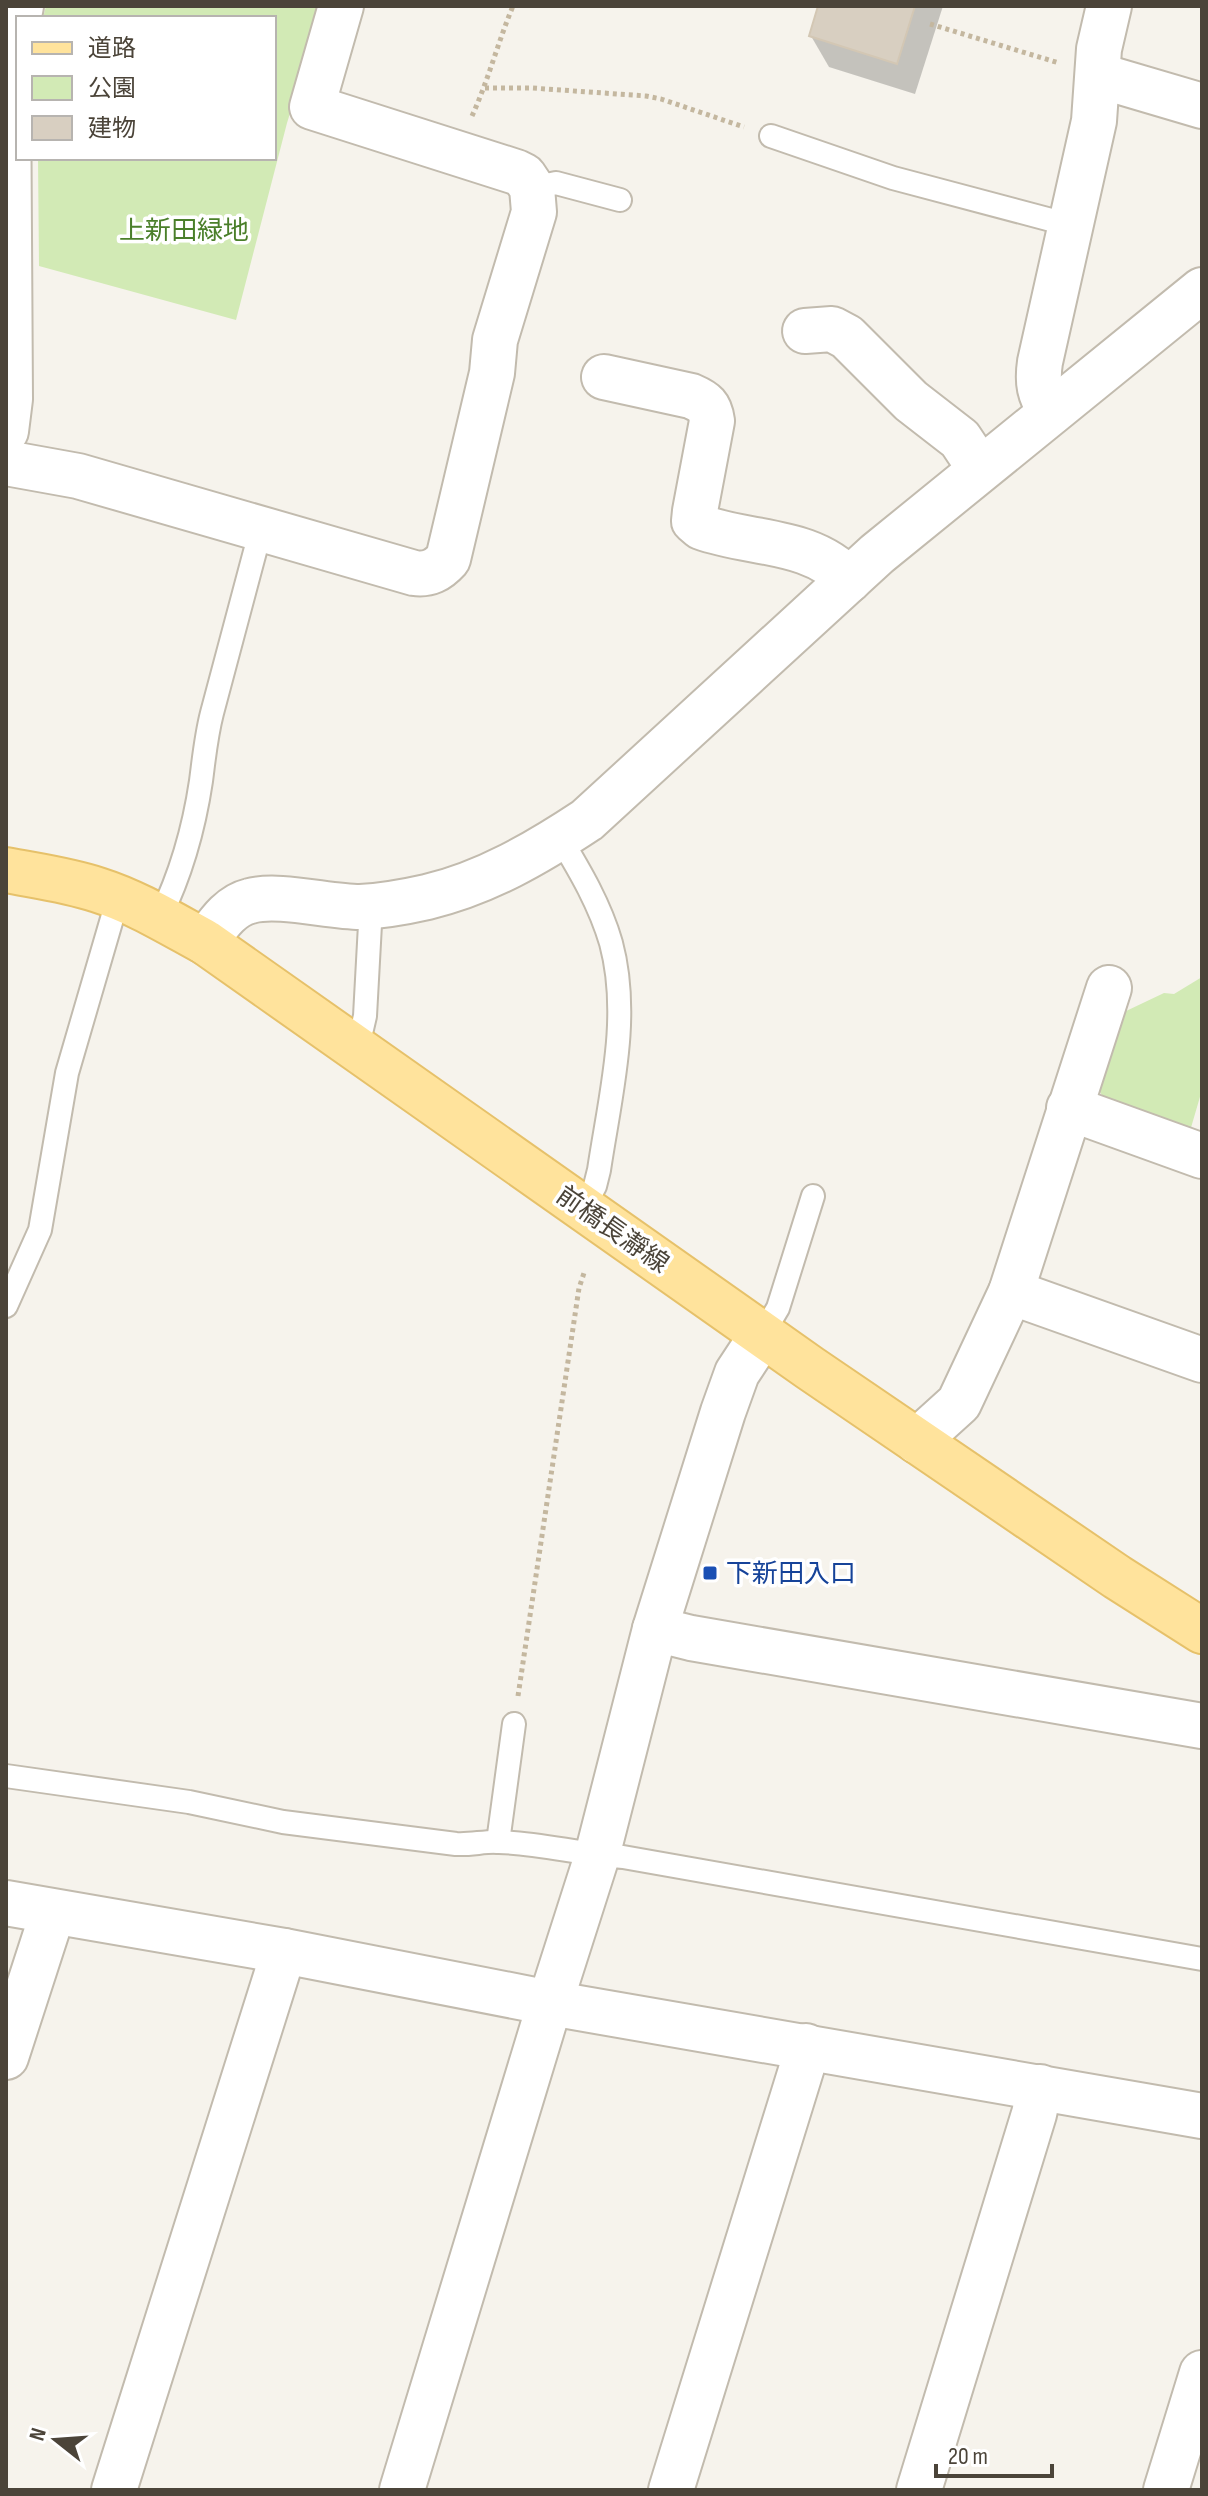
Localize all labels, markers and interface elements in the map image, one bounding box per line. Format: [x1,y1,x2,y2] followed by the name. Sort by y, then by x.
[16,16,276,160] legend
[88,34,136,63] text: 道路
[88,74,136,103] text: 公園
[88,114,136,143] text: 建物
[119,216,249,247] park label: 上新田緑地
[550,1180,674,1280] street label: 前橋長瀞線
[726,1559,856,1590] place label: 下新田入口
[701,1564,719,1582] marker: 下新田入口
[16,2400,96,2480] north arrow
[24,2425,53,2444] text: N
[936,2428,1052,2478] scale bar
[948,2442,988,2471] text: 20 m

